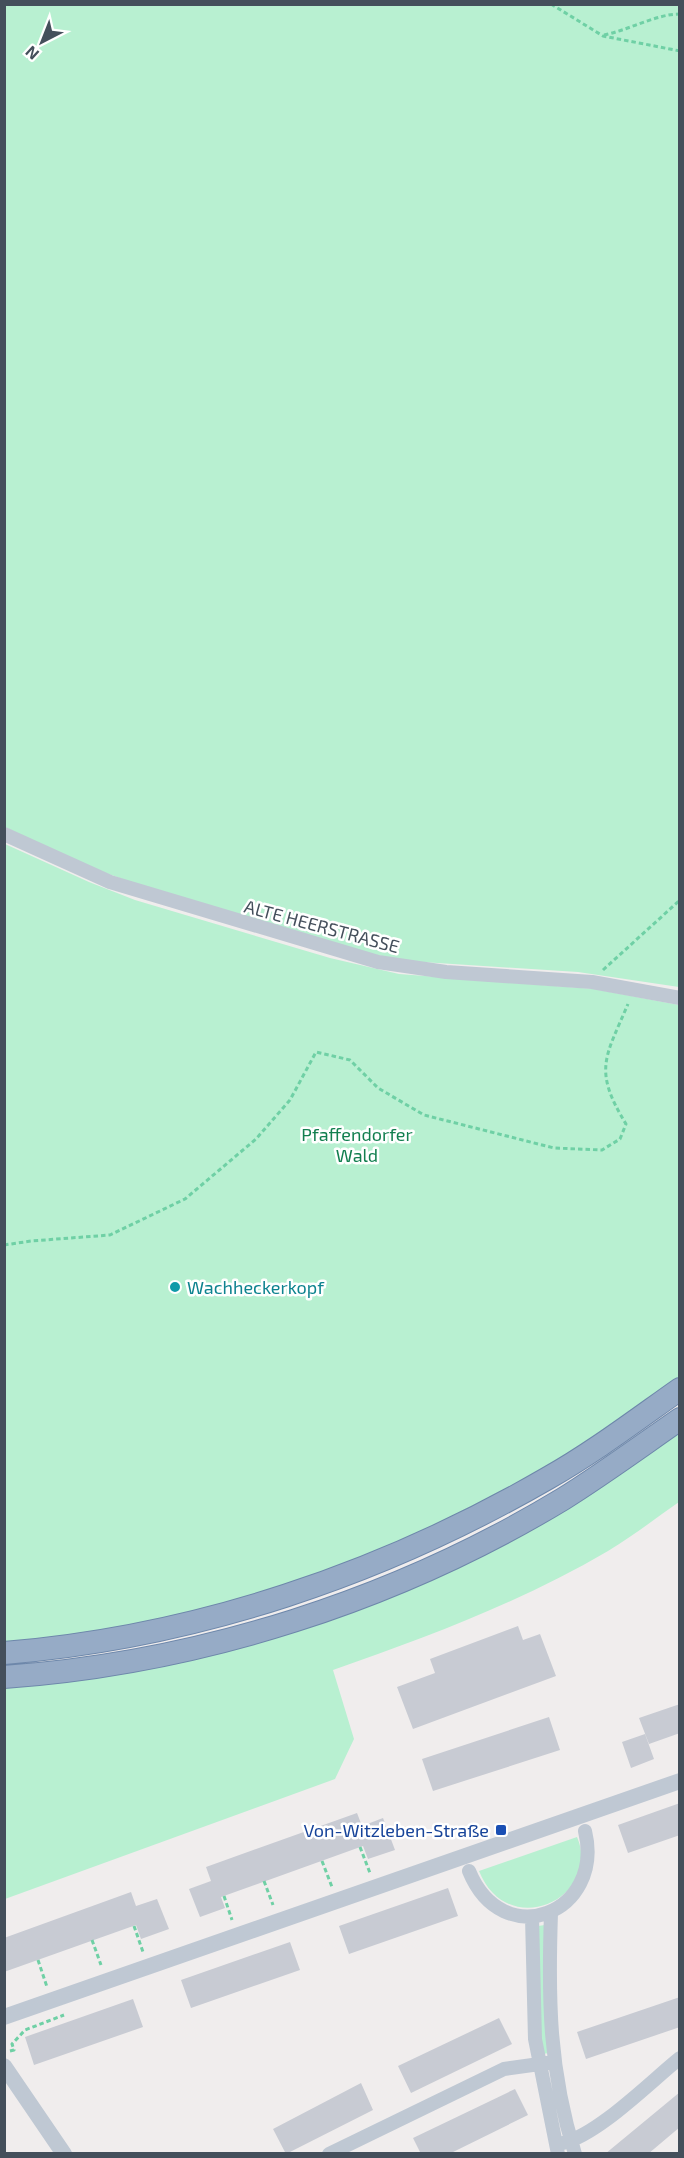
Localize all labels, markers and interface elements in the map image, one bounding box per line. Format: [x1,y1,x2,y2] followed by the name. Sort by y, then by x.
[12,12,72,72] north arrow
[21,43,42,64] text: N
[242,895,402,957] street label: ALTE HEERSTRASSE
[301,1123,413,1166] park label: Pfaffendorfer Wald
[187,1276,325,1298] place label: Wachheckerkopf
[168,1280,182,1294] marker: Wachheckerkopf
[304,1819,489,1841] place label: Von-Witzleben-Straße
[494,1823,508,1837] marker: Von-Witzleben-Straße

